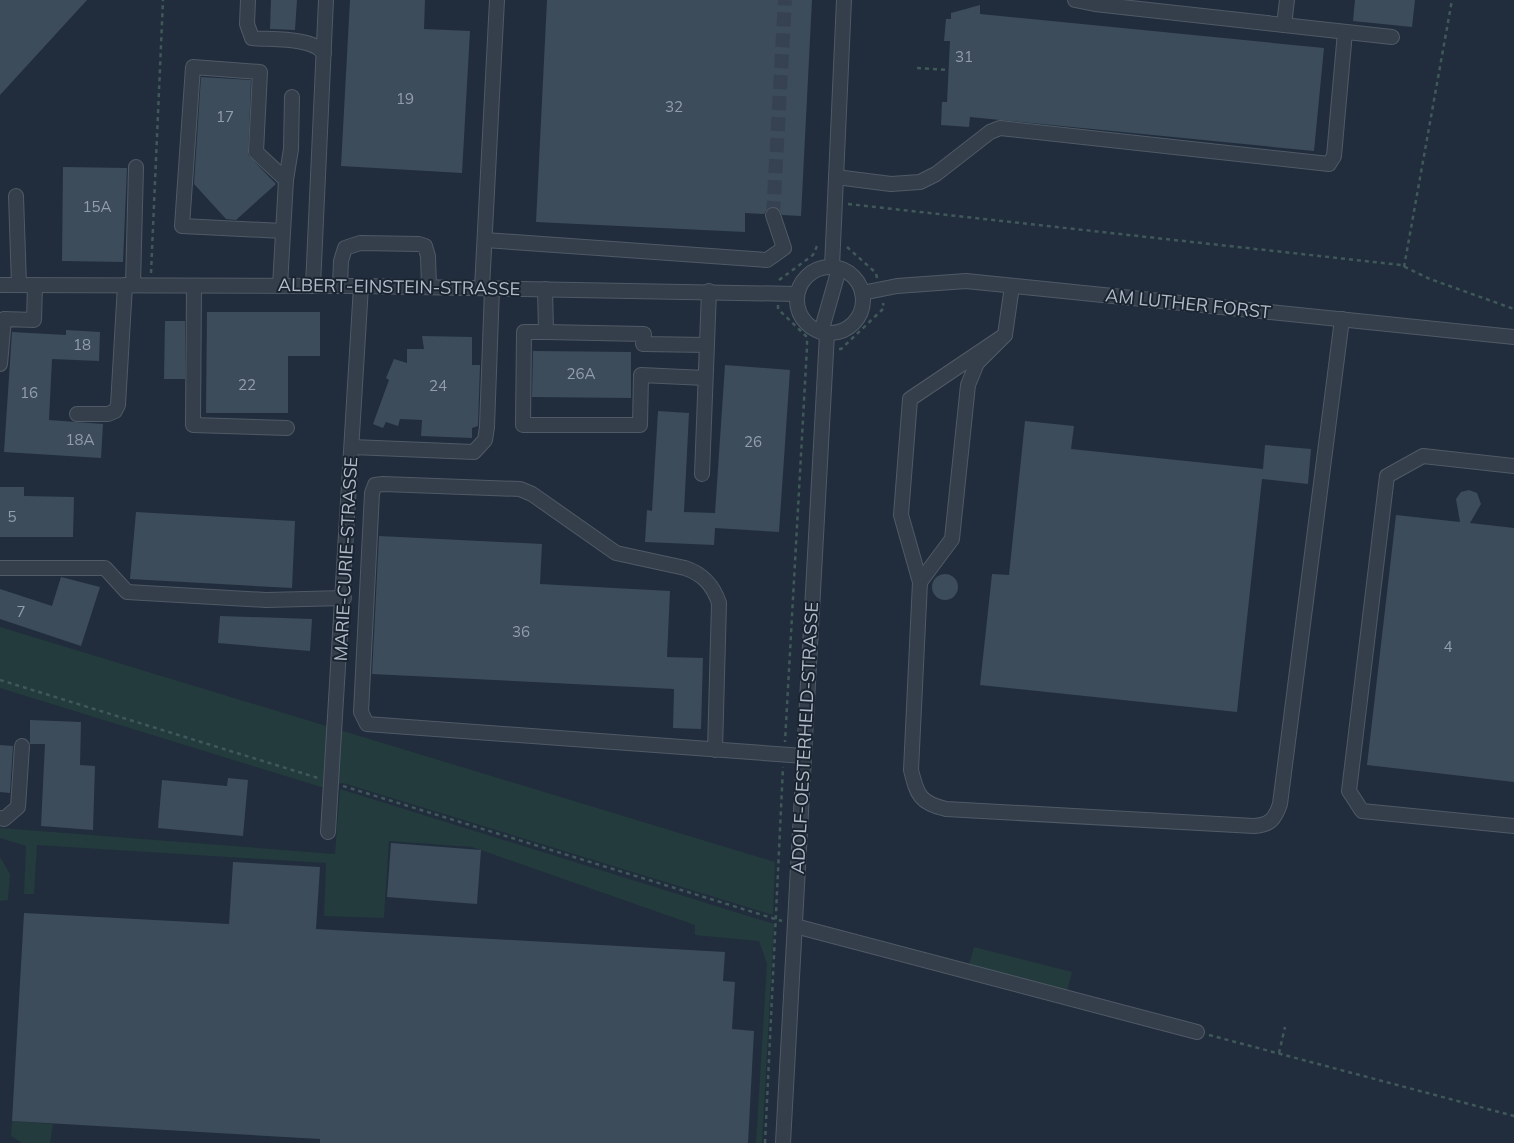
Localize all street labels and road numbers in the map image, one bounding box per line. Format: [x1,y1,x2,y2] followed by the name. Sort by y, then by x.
[278,273,520,300] street label: ALBERT-EINSTEIN-STRASSE
[1104,283,1272,324] street label: AM LUTHER FORST
[329,456,362,662] street label: MARIE-CURIE-STRASSE
[786,601,823,875] street label: ADOLF-OESTERHELD-STRASSE

